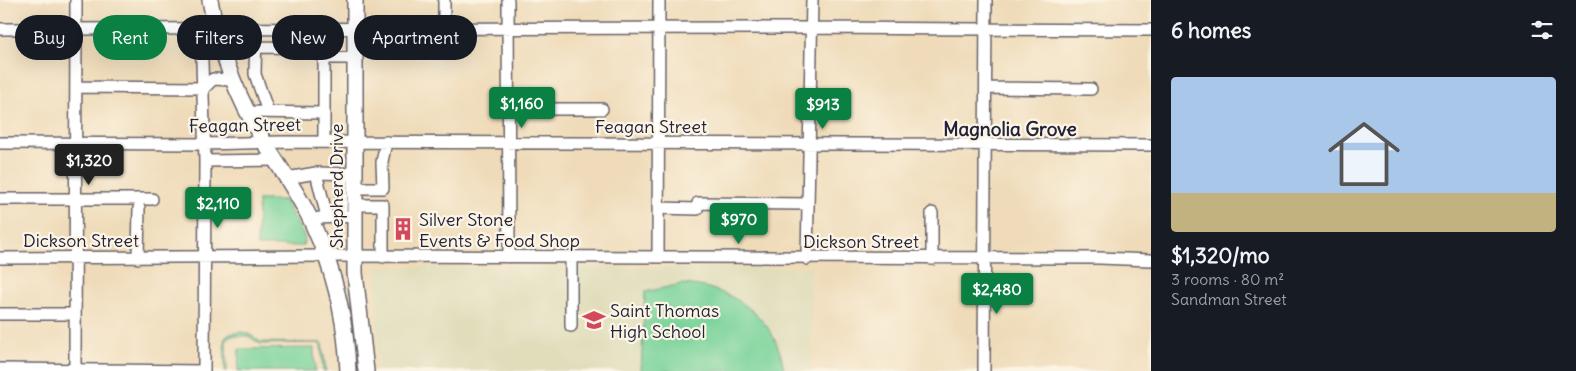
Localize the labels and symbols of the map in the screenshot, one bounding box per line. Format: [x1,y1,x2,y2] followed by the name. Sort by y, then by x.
[481,86,563,129] pin: $1,160
[793,88,853,130] pin: $913
[189,113,301,137] street label: Feagan Street
[595,115,707,138] street label: Feagan Street
[943,117,1077,141] district label: Magnolia Grove
[325,123,348,249] street label: Shepherd Drive
[48,144,130,186] pin: $1,320
[177,186,259,229] pin: $2,110
[709,202,769,245] pin: $970
[419,208,580,252] place label: Silver Stone Events & Food Shop
[390,216,416,242] building icon: Silver Stone Events & Food Shop
[23,229,139,252] street label: Dickson Street
[803,230,919,253] street label: Dickson Street
[956,272,1038,315] pin: $2,480
[610,299,719,343] place label: Saint Thomas High School
[581,307,607,333] school or university icon: Saint Thomas High School

